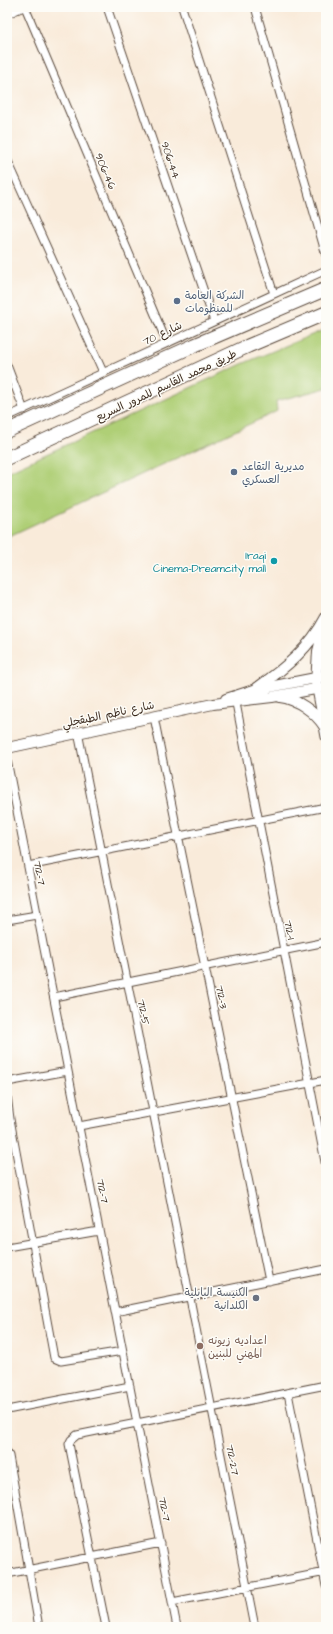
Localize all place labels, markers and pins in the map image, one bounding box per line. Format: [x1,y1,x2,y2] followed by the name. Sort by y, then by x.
[185,288,244,316] place label: الشركة العامة للمنظومات
[172,296,182,306] marker: الشركة العامة للمنظومات
[242,459,304,488] place label: مديرية التقاعد العسكري
[229,467,239,477] marker: مديرية التقاعد العسكري
[153,548,266,577] place label: Iraqi Cinema-Dreamcity mall
[269,556,279,566] marker: Iraqi Cinema-Dreamcity mall
[184,1285,248,1313] place label: الكنيسة البابلية الكلدانية
[251,1293,261,1303] marker: الكنيسة البابلية الكلدانية
[208,1333,267,1364] place label: اعداديه زيونه المهني للبنين
[195,1341,205,1351] marker: اعداديه زيونه المهني للبنين

